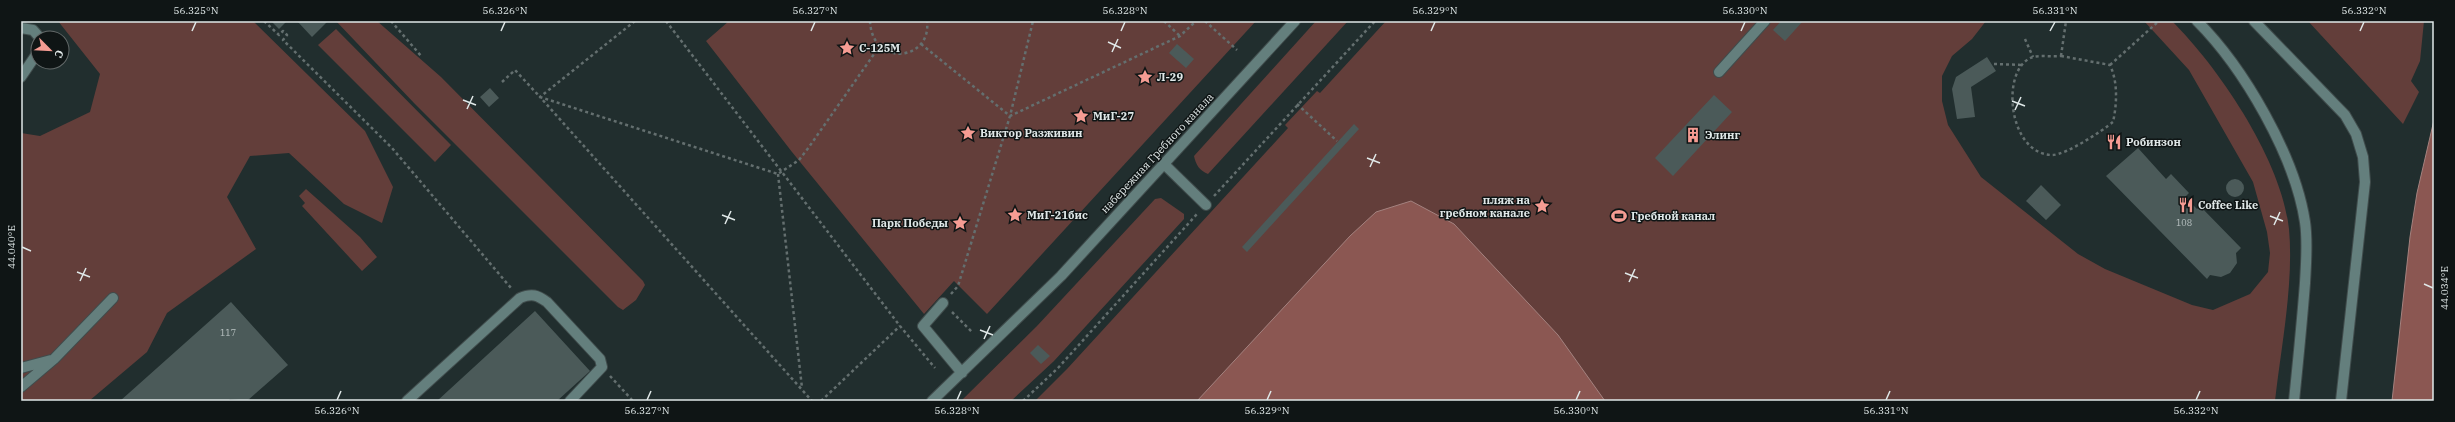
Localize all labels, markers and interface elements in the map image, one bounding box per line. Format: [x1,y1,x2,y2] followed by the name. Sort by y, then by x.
[173,4,219,17] text: 56.325°N
[482,4,528,17] text: 56.326°N
[792,4,838,17] text: 56.327°N
[1102,4,1148,17] text: 56.328°N
[1412,4,1458,17] text: 56.329°N
[1722,4,1768,17] text: 56.330°N
[2032,4,2078,17] text: 56.331°N
[2341,4,2387,17] text: 56.332°N
[30,30,70,70] north arrow
[838,39,856,57] place icon: С-125М
[859,41,900,55] place label: С-125М
[51,48,67,60] text: С
[1136,68,1154,86] place icon: Л-29
[1157,70,1183,84] place label: Л-29
[1097,90,1217,216] street label: набережная Гребного канала
[1072,107,1090,125] place icon: МиГ-27
[1093,109,1134,123] place label: МиГ-27
[959,124,977,142] place icon: Виктор Разживин
[980,126,1083,140] place label: Виктор Разживин
[1684,126,1702,144] building icon: Элинг
[1705,128,1741,142] place label: Элинг
[2105,133,2123,151] restaurant icon: Робинзон
[2126,135,2181,149] place label: Робинзон
[1440,193,1530,220] place label: пляж на гребном канале
[2177,196,2195,214] restaurant icon: Coffee Like
[1533,197,1551,215] place icon: пляж на гребном канале
[2198,198,2258,212] place label: Coffee Like
[1006,206,1024,224] place icon: МиГ-21бис
[1610,207,1628,225] sports icon: Гребной канал
[1027,208,1088,222] place label: МиГ-21бис
[1631,209,1715,223] place label: Гребной канал
[951,214,969,232] place icon: Парк Победы
[872,216,949,230] place label: Парк Победы
[2176,217,2192,228] house number: 108
[5,225,18,269] text: 44.040°E
[2438,266,2451,310] text: 44.034°E
[220,327,236,338] house number: 117
[314,404,360,417] text: 56.326°N
[624,404,670,417] text: 56.327°N
[934,404,980,417] text: 56.328°N
[1244,404,1290,417] text: 56.329°N
[1553,404,1599,417] text: 56.330°N
[1863,404,1909,417] text: 56.331°N
[2173,404,2219,417] text: 56.332°N

